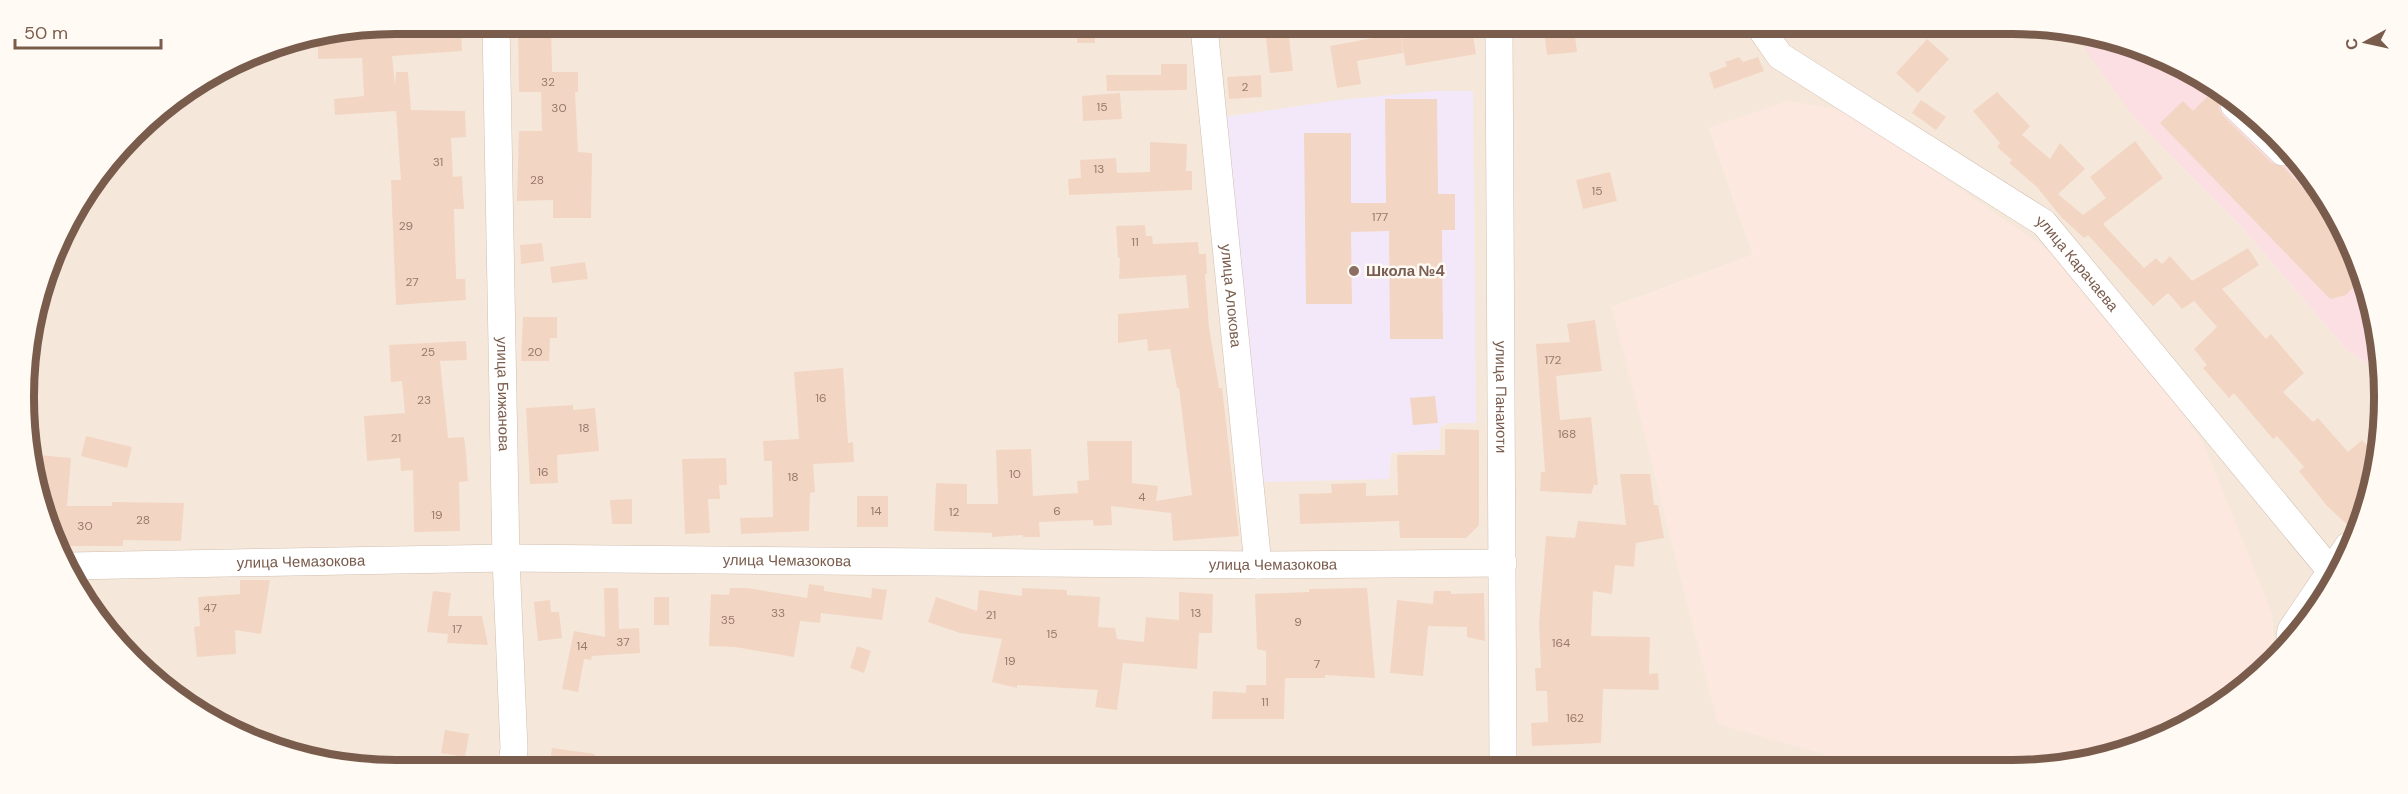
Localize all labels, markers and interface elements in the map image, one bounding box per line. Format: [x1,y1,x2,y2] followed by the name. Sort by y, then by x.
[15,12,160,50] scale bar
[2336,12,2396,72] north arrow
[24,21,68,45] text: 50 m
[2340,36,2363,51] text: С
[541,74,555,90] house number: 32
[1242,79,1249,95] house number: 2
[1096,99,1108,115] house number: 15
[551,100,567,116] house number: 30
[433,154,443,170] house number: 31
[1094,161,1104,177] house number: 13
[530,172,544,188] house number: 28
[1591,183,1603,199] house number: 15
[1372,209,1388,225] house number: 177
[2032,210,2123,316] street label: улица Карачаева
[399,218,413,234] house number: 29
[1131,234,1139,250] house number: 11
[1216,243,1246,349] street label: улица Алокова
[1366,261,1445,281] place label: Школа №4
[1347,264,1361,278] marker: Школа №4
[405,274,419,290] house number: 27
[492,336,514,452] street label: улица Бижанова
[1491,341,1511,453] street label: улица Панаиоти
[421,344,435,360] house number: 25
[527,344,543,360] house number: 20
[1545,352,1561,368] house number: 172
[815,390,827,406] house number: 16
[417,392,431,408] house number: 23
[578,420,590,436] house number: 18
[1558,426,1576,442] house number: 168
[391,430,401,446] house number: 21
[537,464,549,480] house number: 16
[1009,466,1021,482] house number: 10
[787,469,799,485] house number: 18
[1138,489,1146,505] house number: 4
[870,503,882,519] house number: 14
[1053,503,1061,519] house number: 6
[949,504,959,520] house number: 12
[431,507,443,523] house number: 19
[136,512,150,528] house number: 28
[77,518,93,534] house number: 30
[723,550,852,571] street label: улица Чемазокова
[237,551,366,573] street label: улица Чемазокова
[1209,554,1338,575] street label: улица Чемазокова
[203,600,217,616] house number: 47
[771,605,785,621] house number: 33
[1191,605,1201,621] house number: 13
[986,607,996,623] house number: 21
[721,612,735,628] house number: 35
[1294,614,1302,630] house number: 9
[452,621,462,637] house number: 17
[1046,626,1058,642] house number: 15
[616,634,630,650] house number: 37
[1552,635,1570,651] house number: 164
[576,638,588,654] house number: 14
[1004,653,1016,669] house number: 19
[1314,656,1320,672] house number: 7
[1261,694,1269,710] house number: 11
[1566,710,1584,726] house number: 162

